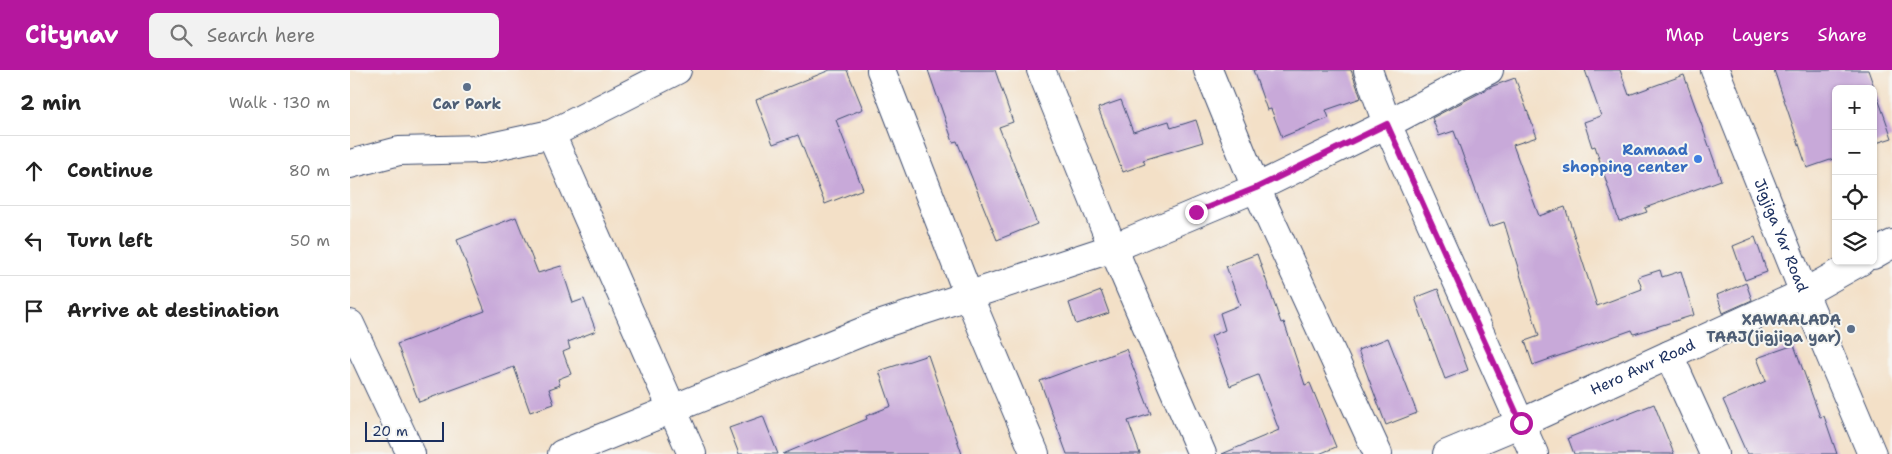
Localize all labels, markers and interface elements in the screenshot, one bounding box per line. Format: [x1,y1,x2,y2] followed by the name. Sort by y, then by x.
[149,13,499,58] search box
[25,19,119,51] text: Citynav
[167,21,195,49] icon: search
[207,23,315,48] text: Search here
[1666,23,1704,47] text: Map
[1732,23,1789,47] text: Layers
[1817,23,1867,47] text: Share
[461,81,473,93] marker: Car Park
[1832,85,1877,265] map controls
[1832,85,1877,130] button: +
[20,89,81,117] text: 2 min
[229,92,330,113] text: Walk · 130 m
[433,94,502,114] place label: Car Park
[1832,130,1877,175] button: −
[1562,140,1688,177] place label: Ramaad shopping center
[1692,153,1704,165] marker: Ramaad shopping center
[20,157,48,185] icon: ahead
[67,158,153,183] text: Continue
[289,160,330,181] text: 80 m
[1832,175,1877,220] button: locate
[1749,176,1813,295] street label: Jigjiga Yar Road
[1185,201,1208,224] route end
[1832,220,1877,265] button: layers
[20,227,48,255] icon: left
[67,228,153,253] text: Turn left
[290,230,330,251] text: 50 m
[20,297,48,325] icon: arrive
[67,298,279,323] text: Arrive at destination
[1706,310,1841,347] place label: XAWAALADA TAAJ(jigjiga yar)
[1845,323,1857,335] marker: XAWAALADA TAAJ(jigjiga yar)
[1587,334,1699,400] street label: Hero Awr Road
[1510,412,1533,435] route start
[365,419,444,442] scale bar
[372,422,408,440] text: 20 m

